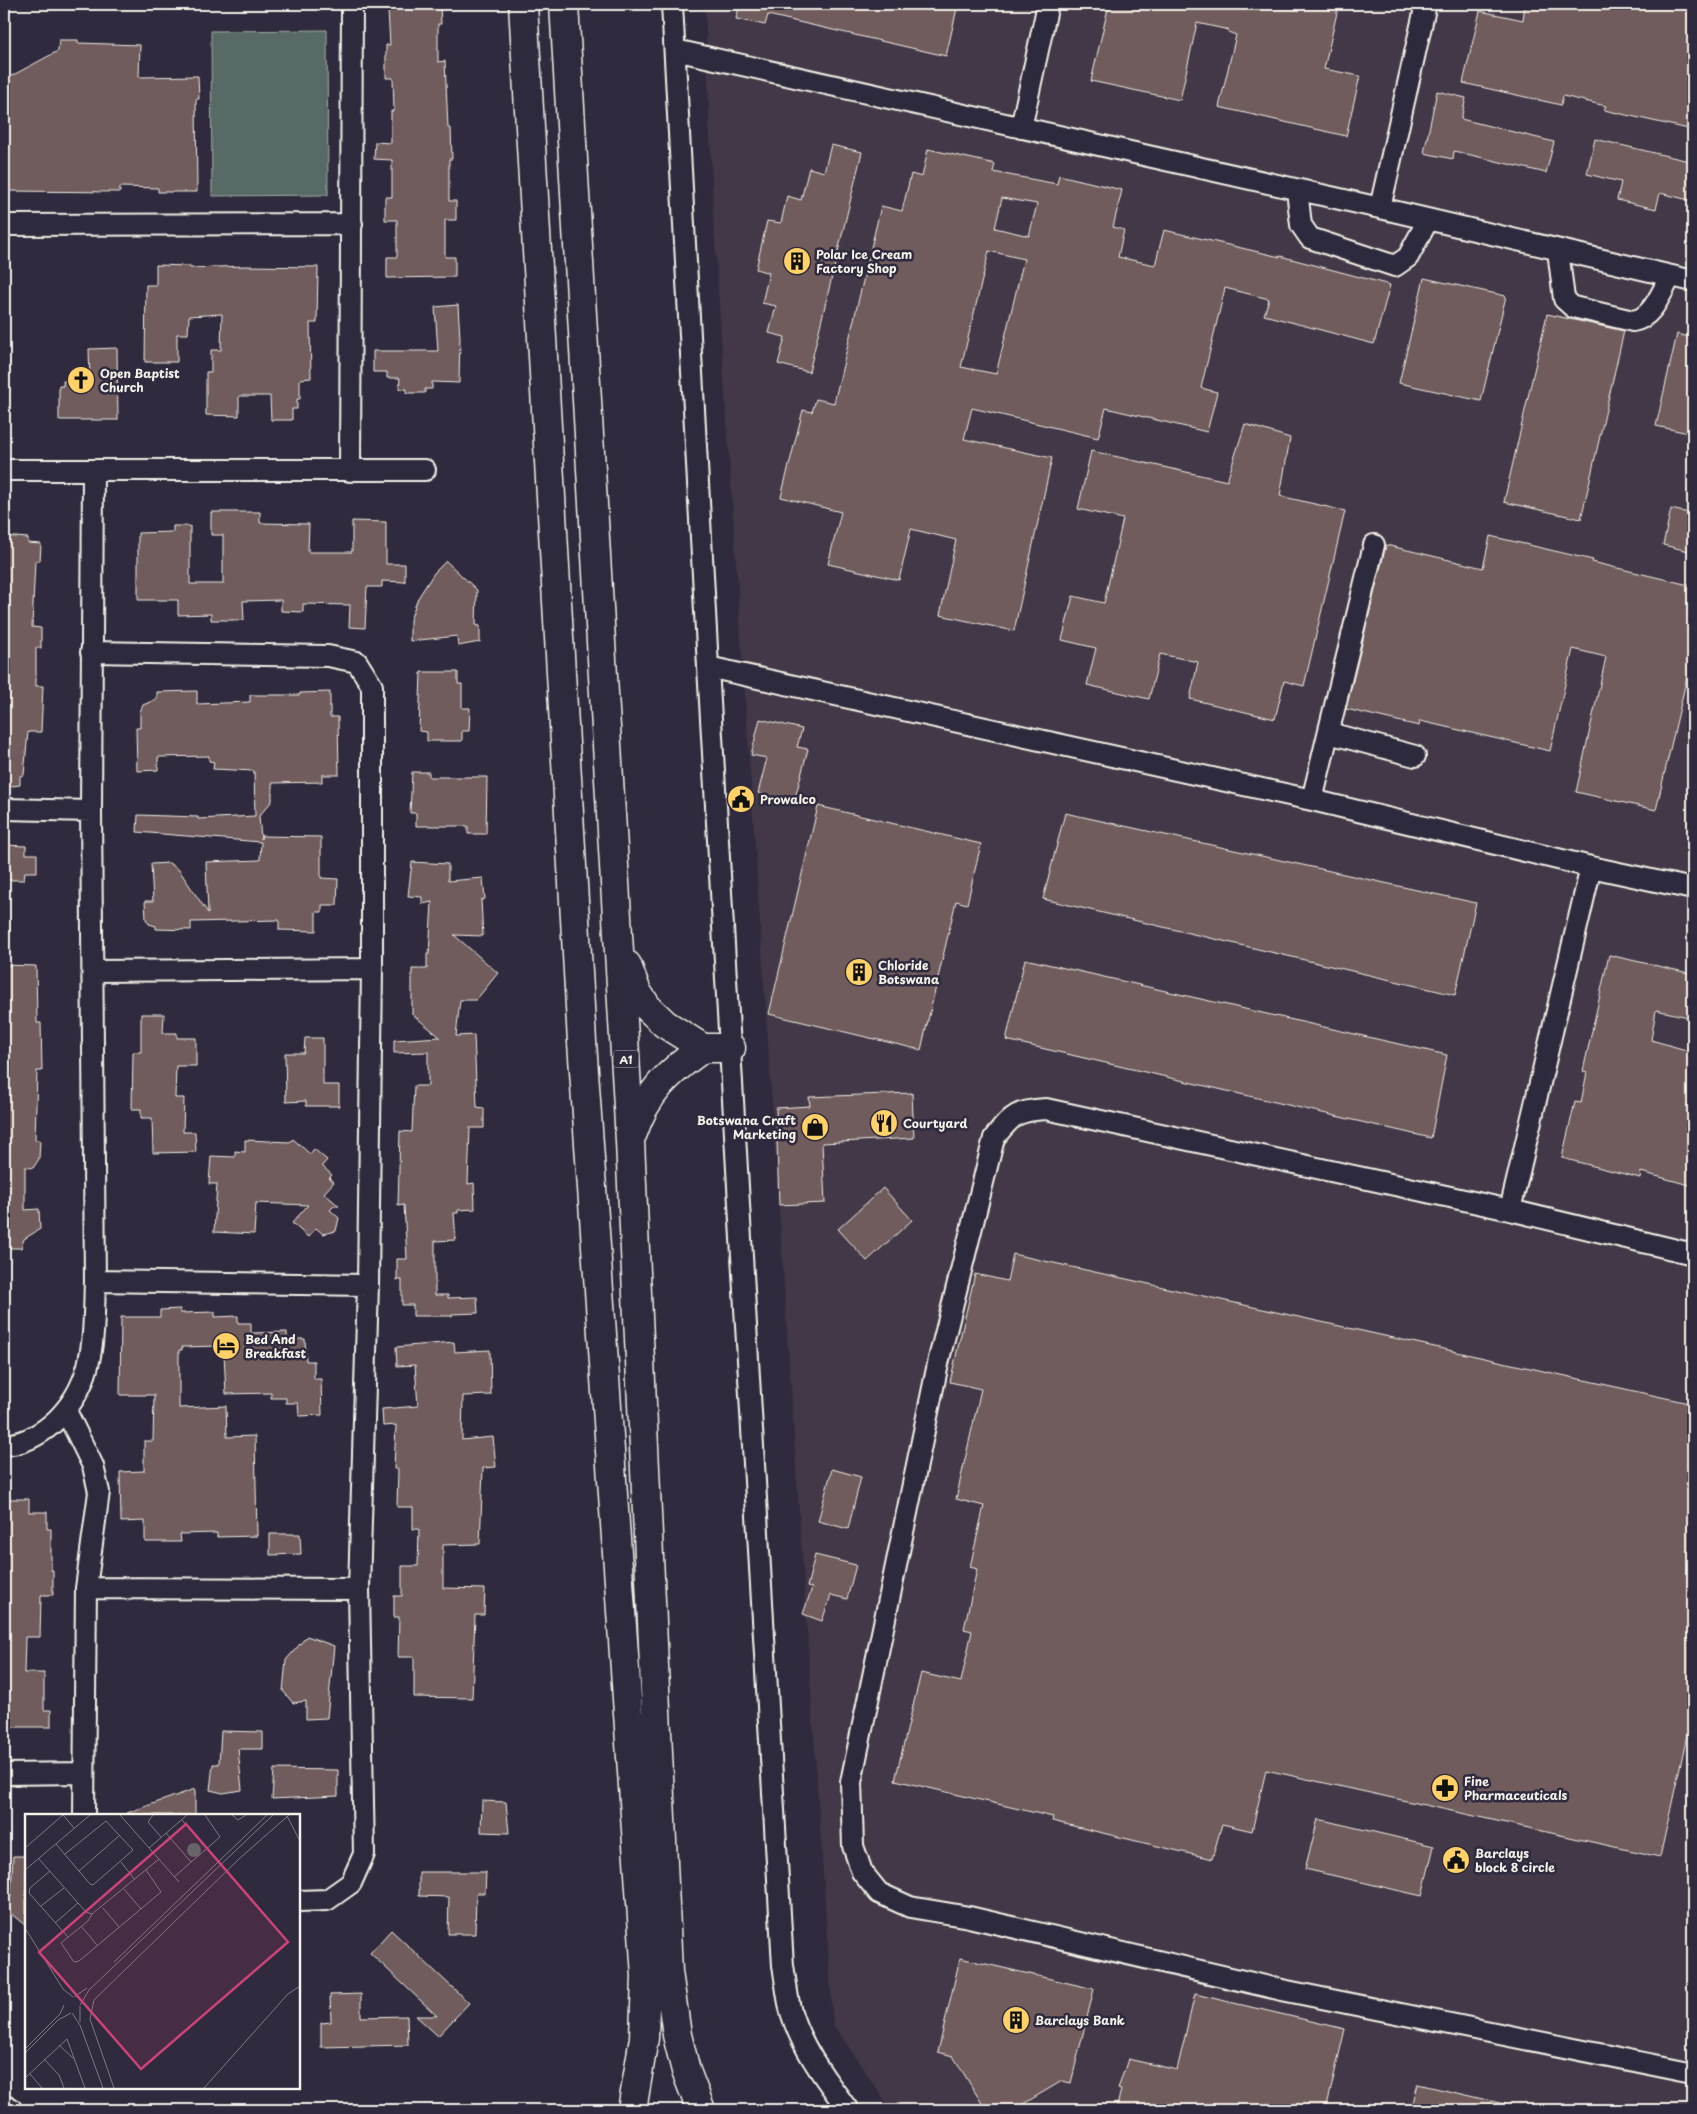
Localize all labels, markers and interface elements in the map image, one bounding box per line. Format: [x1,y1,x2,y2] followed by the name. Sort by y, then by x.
[816,245,912,277] place label: Polar Ice Cream Factory Shop
[782,246,812,276] building icon: Polar Ice Cream Factory Shop
[100,364,180,396] place label: Open Baptist Church
[66,365,96,395] church icon: Open Baptist Church
[726,784,756,814] public building icon: Prowalco
[760,790,816,808] place label: Prowalco
[878,956,940,988] place label: Chloride Botswana
[844,957,874,987] building icon: Chloride Botswana
[614,1050,638,1068] road number: A1
[869,1108,899,1138] restaurant icon: Courtyard
[697,1111,796,1143] place label: Botswana Craft Marketing
[800,1112,830,1142] shop icon: Botswana Craft Marketing
[903,1114,968,1132] place label: Courtyard
[245,1330,306,1362] place label: Bed And Breakfast
[211,1331,241,1361] hotel icon: Bed And Breakfast
[1464,1772,1568,1804] place label: Fine Pharmaceuticals
[1430,1773,1460,1803] pharmacy icon: Fine Pharmaceuticals
[25,1814,300,2089] inset map
[1475,1844,1555,1876] place label: Barclays block 8 circle
[1441,1845,1471,1875] public building icon: Barclays block 8 circle
[1001,2005,1031,2035] building icon: Barclays Bank
[1035,2011,1125,2029] place label: Barclays Bank

